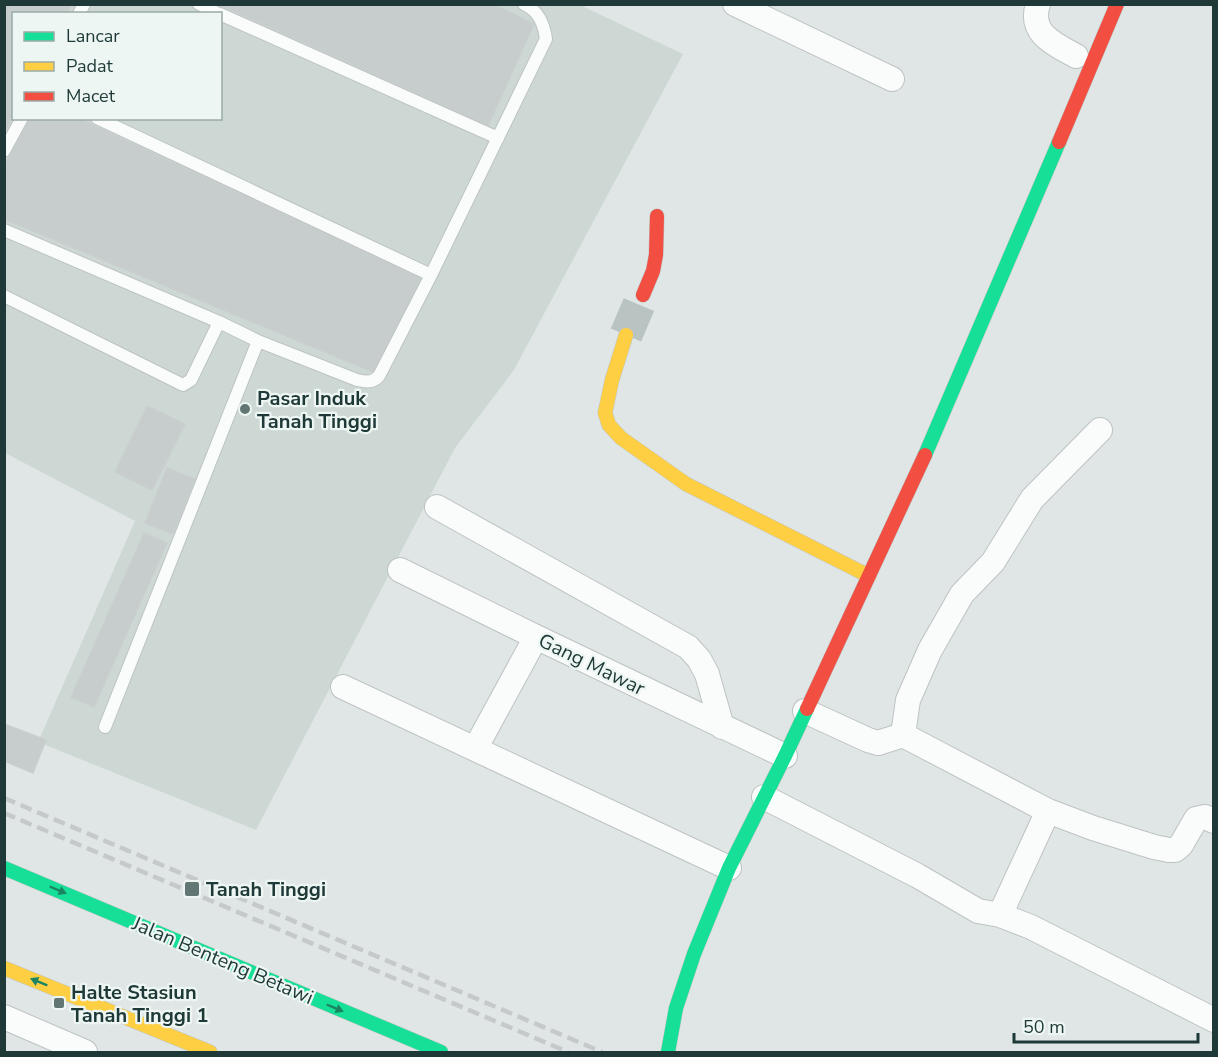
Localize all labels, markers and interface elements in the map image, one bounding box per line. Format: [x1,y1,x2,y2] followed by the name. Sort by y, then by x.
[12,12,222,120] legend
[66,24,120,48] text: Lancar
[66,54,114,78] text: Padat
[66,84,116,108] text: Macet
[257,385,377,435] place label: Pasar Induk Tanah Tinggi
[238,402,252,416] marker: Pasar Induk Tanah Tinggi
[534,627,650,702] street label: Gang Mawar
[206,876,326,903] place label: Tanah Tinggi
[183,880,201,898] marker: Tanah Tinggi
[50,886,67,895] one-way arrow
[127,910,318,1011] street label: Jalan Benteng Betawi
[30,977,48,987] one-way arrow
[71,979,208,1029] place label: Halte Stasiun Tanah Tinggi 1
[52,996,66,1010] marker: Halte Stasiun Tanah Tinggi 1
[326,1003,343,1012] one-way arrow
[1014,1006,1198,1044] scale bar
[1023,1015,1065,1039] text: 50 m

